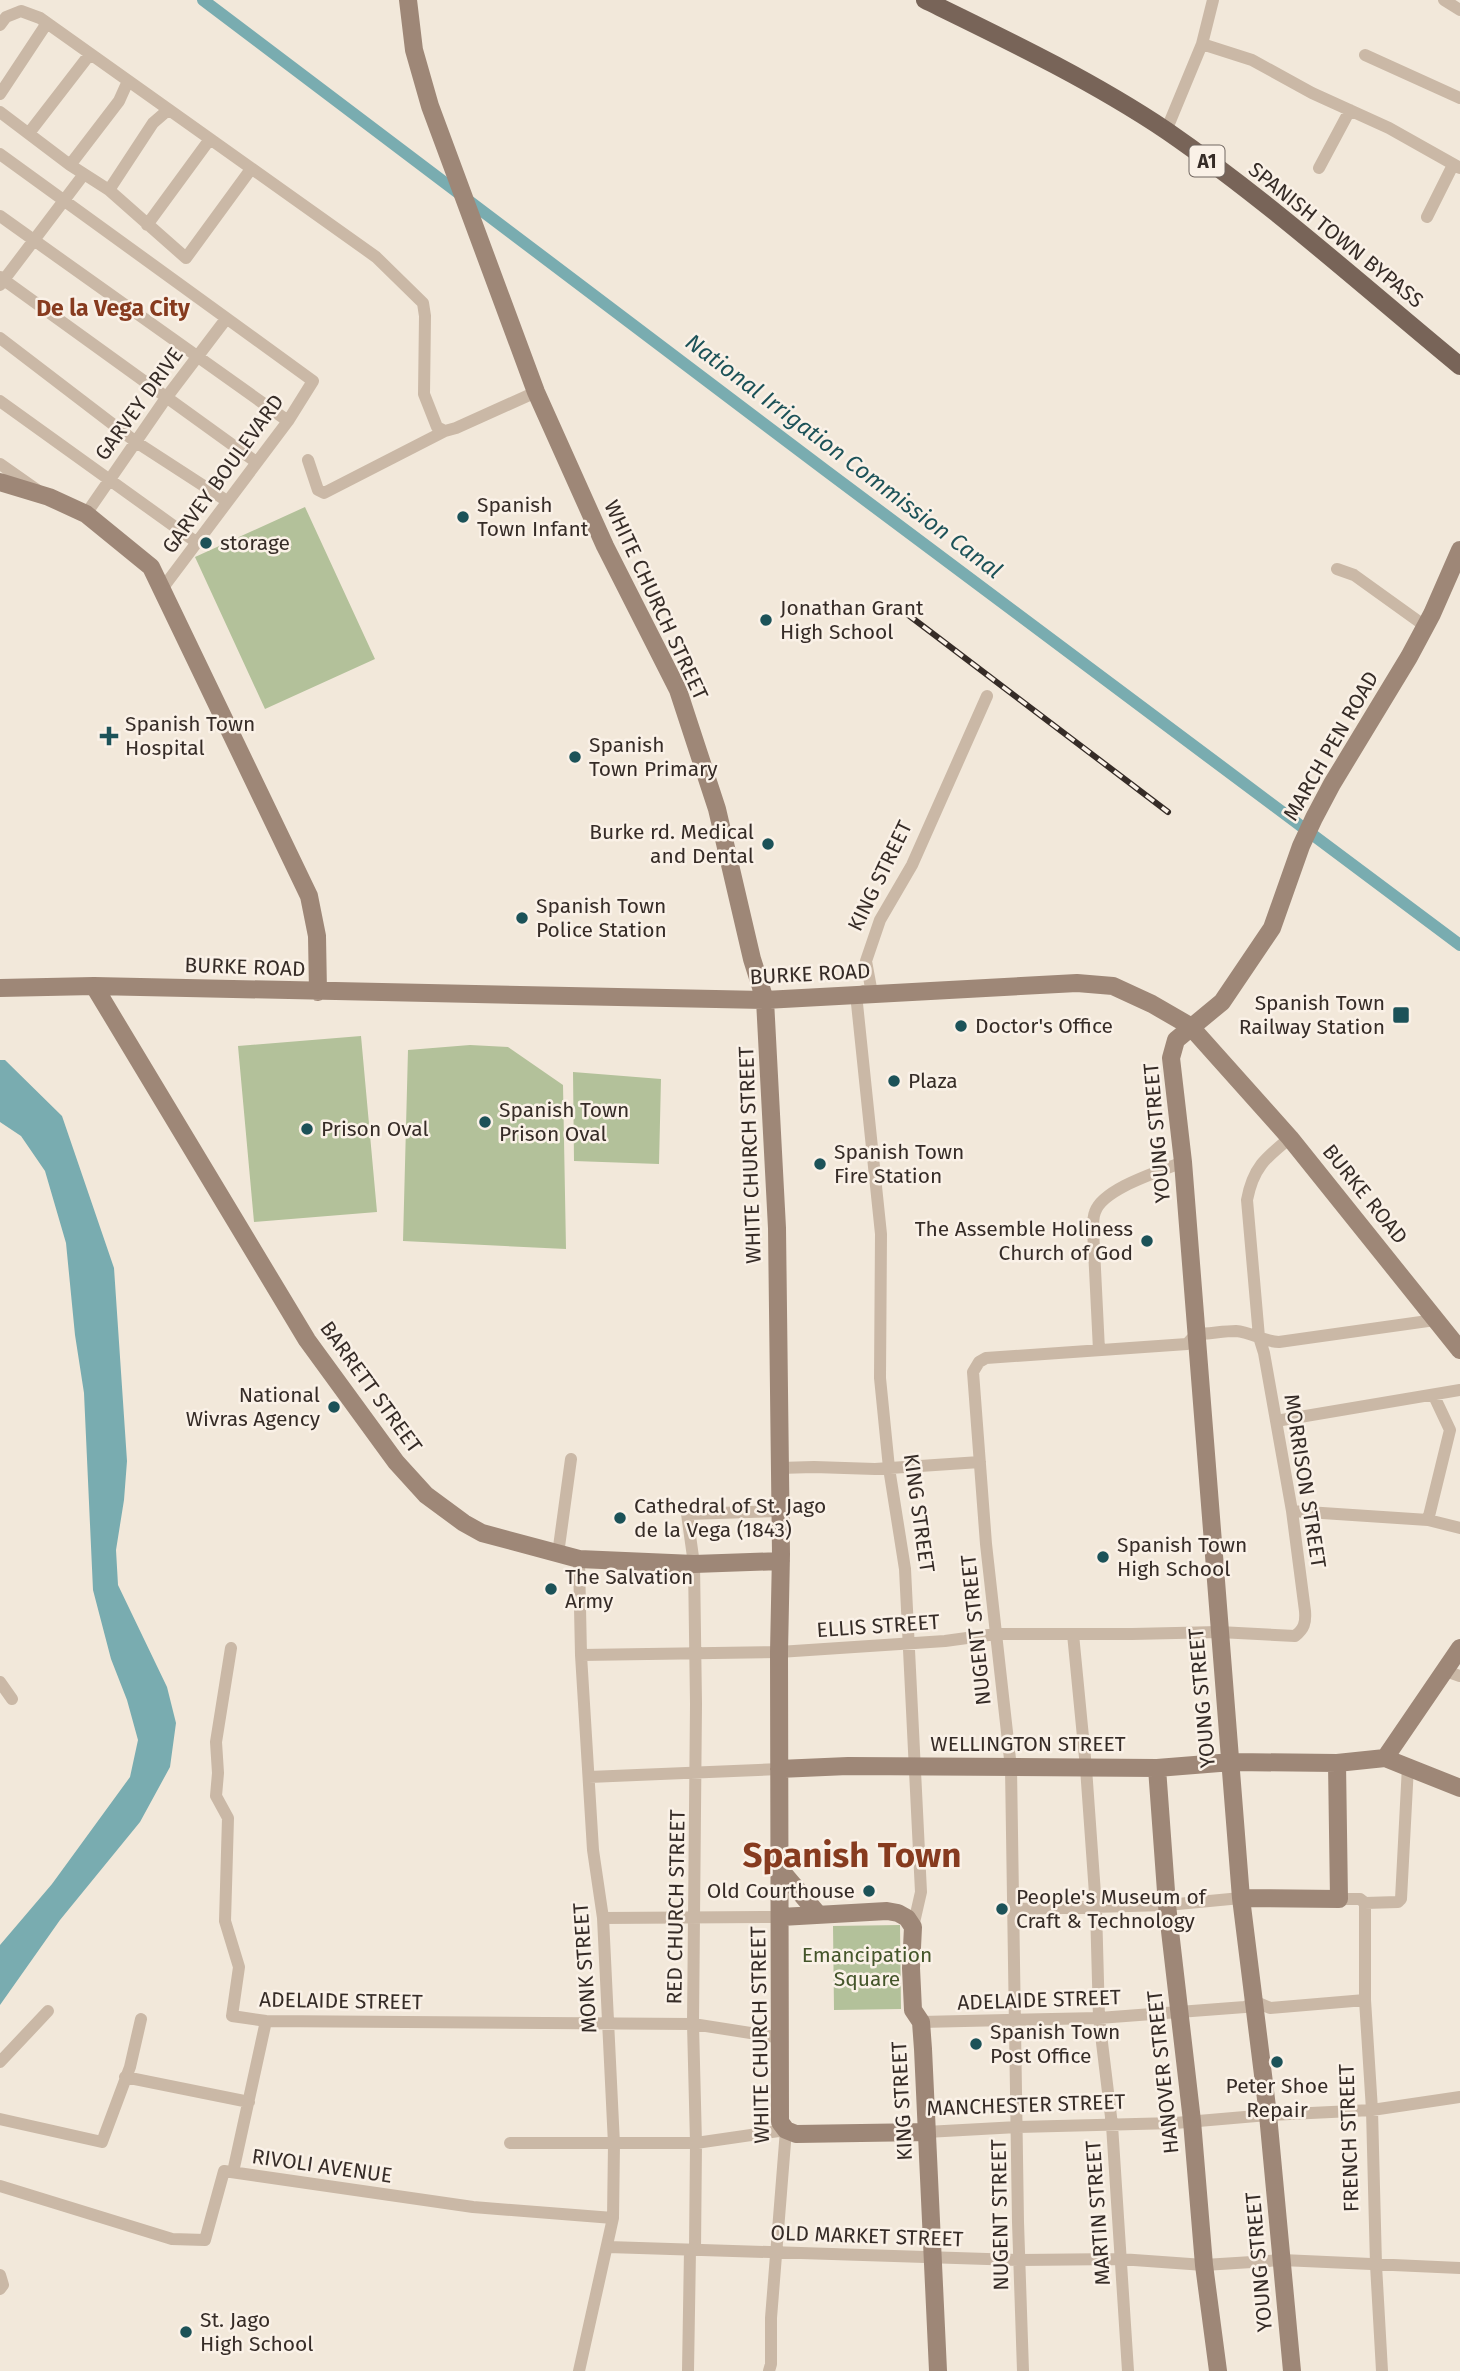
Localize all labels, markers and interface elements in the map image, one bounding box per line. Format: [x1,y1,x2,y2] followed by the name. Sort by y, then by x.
[1190,146,1224,176] road number: A1
[1243,156,1429,314] street label: SPANISH TOWN BYPASS
[36,294,191,322] district label: De la Vega City
[680,328,1008,584] water label: National Irrigation Commission Canal
[89,343,189,465] street label: GARVEY DRIVE
[157,389,289,559] street label: GARVEY BOULEVARD
[477,492,589,542] place label: Spanish Town Infant
[598,496,714,704] street label: WHITE CHURCH STREET
[455,509,471,525] marker: Spanish Town Infant
[220,530,290,556] place label: storage
[198,535,214,551] marker: storage
[780,595,924,645] place label: Jonathan Grant High School
[758,612,774,628] marker: Jonathan Grant High School
[1278,667,1384,825] street label: MARCH PEN ROAD
[125,711,255,761] place label: Spanish Town Hospital
[99,726,119,746] marker: Spanish Town Hospital
[589,732,718,782] place label: Spanish Town Primary
[567,749,583,765] marker: Spanish Town Primary
[842,816,918,935] street label: KING STREET
[589,819,754,869] place label: Burke rd. Medical and Dental
[760,836,776,852] marker: Burke rd. Medical and Dental
[536,893,667,943] place label: Spanish Town Police Station
[514,910,530,926] marker: Spanish Town Police Station
[184,952,306,982] street label: BURKE ROAD
[749,958,871,990] street label: BURKE ROAD
[1239,990,1385,1040] place label: Spanish Town Railway Station
[1391,1005,1411,1025] marker: Spanish Town Railway Station
[975,1013,1113,1039] place label: Doctor's Office
[953,1018,969,1034] marker: Doctor's Office
[733,1046,767,1264] street label: WHITE CHURCH STREET
[1138,1062,1176,1204] street label: YOUNG STREET
[908,1068,958,1094] place label: Plaza
[886,1073,902,1089] marker: Plaza
[499,1097,629,1147] place label: Spanish Town Prison Oval
[477,1114,493,1130] marker: Spanish Town Prison Oval
[321,1116,429,1142] place label: Prison Oval
[299,1121,315,1137] marker: Prison Oval
[834,1139,964,1189] place label: Spanish Town Fire Station
[1317,1139,1413,1249] street label: BURKE ROAD
[812,1156,828,1172] marker: Spanish Town Fire Station
[915,1216,1133,1266] place label: The Assemble Holiness Church of God
[1139,1233,1155,1249] marker: The Assemble Holiness Church of God
[314,1316,428,1458] street label: BARRETT STREET
[186,1382,321,1432] place label: National Wivras Agency
[1278,1392,1332,1570] street label: MORRISON STREET
[326,1399,342,1415] marker: National Wivras Agency
[898,1452,940,1574] street label: KING STREET
[634,1493,826,1543] place label: Cathedral of St. Jago de la Vega (1843)
[612,1510,628,1526] marker: Cathedral of St. Jago de la Vega (1843)
[1117,1532,1247,1582] place label: Spanish Town High School
[1095,1549,1111,1565] marker: Spanish Town High School
[955,1553,997,1707] street label: NUGENT STREET
[565,1564,693,1614] place label: The Salvation Army
[543,1581,559,1597] marker: The Salvation Army
[816,1609,941,1643] street label: ELLIS STREET
[1183,1627,1221,1769] street label: YOUNG STREET
[930,1731,1126,1757] street label: WELLINGTON STREET
[661,1809,691,2005] street label: RED CHURCH STREET
[742,1834,962,1876] district label: Spanish Town
[707,1878,855,1904] place label: Old Courthouse
[861,1883,877,1899] marker: Old Courthouse
[1016,1884,1208,1934] place label: People's Museum of Craft & Technology
[994,1901,1010,1917] marker: People's Museum of Craft & Technology
[567,1902,603,2034] street label: MONK STREET
[745,1926,775,2144] street label: WHITE CHURCH STREET
[802,1942,932,1992] park label: Emancipation Square
[957,1984,1121,2016] street label: ADELAIDE STREET
[259,1987,423,2015] street label: ADELAIDE STREET
[1141,1989,1185,2155] street label: HANOVER STREET
[990,2019,1120,2069] place label: Spanish Town Post Office
[968,2036,984,2052] marker: Spanish Town Post Office
[886,2040,918,2161] street label: KING STREET
[1269,2054,1285,2070] marker: Peter Shoe Repair
[1333,2063,1365,2212] street label: FRENCH STREET
[1226,2073,1328,2123] place label: Peter Shoe Repair
[926,2089,1126,2121] street label: MANCHESTER STREET
[986,2139,1014,2291] street label: NUGENT STREET
[1080,2139,1116,2286] street label: MARTIN STREET
[250,2143,394,2189] street label: RIVOLI AVENUE
[1240,2191,1278,2333] street label: YOUNG STREET
[770,2220,964,2252] street label: OLD MARKET STREET
[200,2307,313,2357] place label: St. Jago High School
[178,2324,194,2340] marker: St. Jago High School

